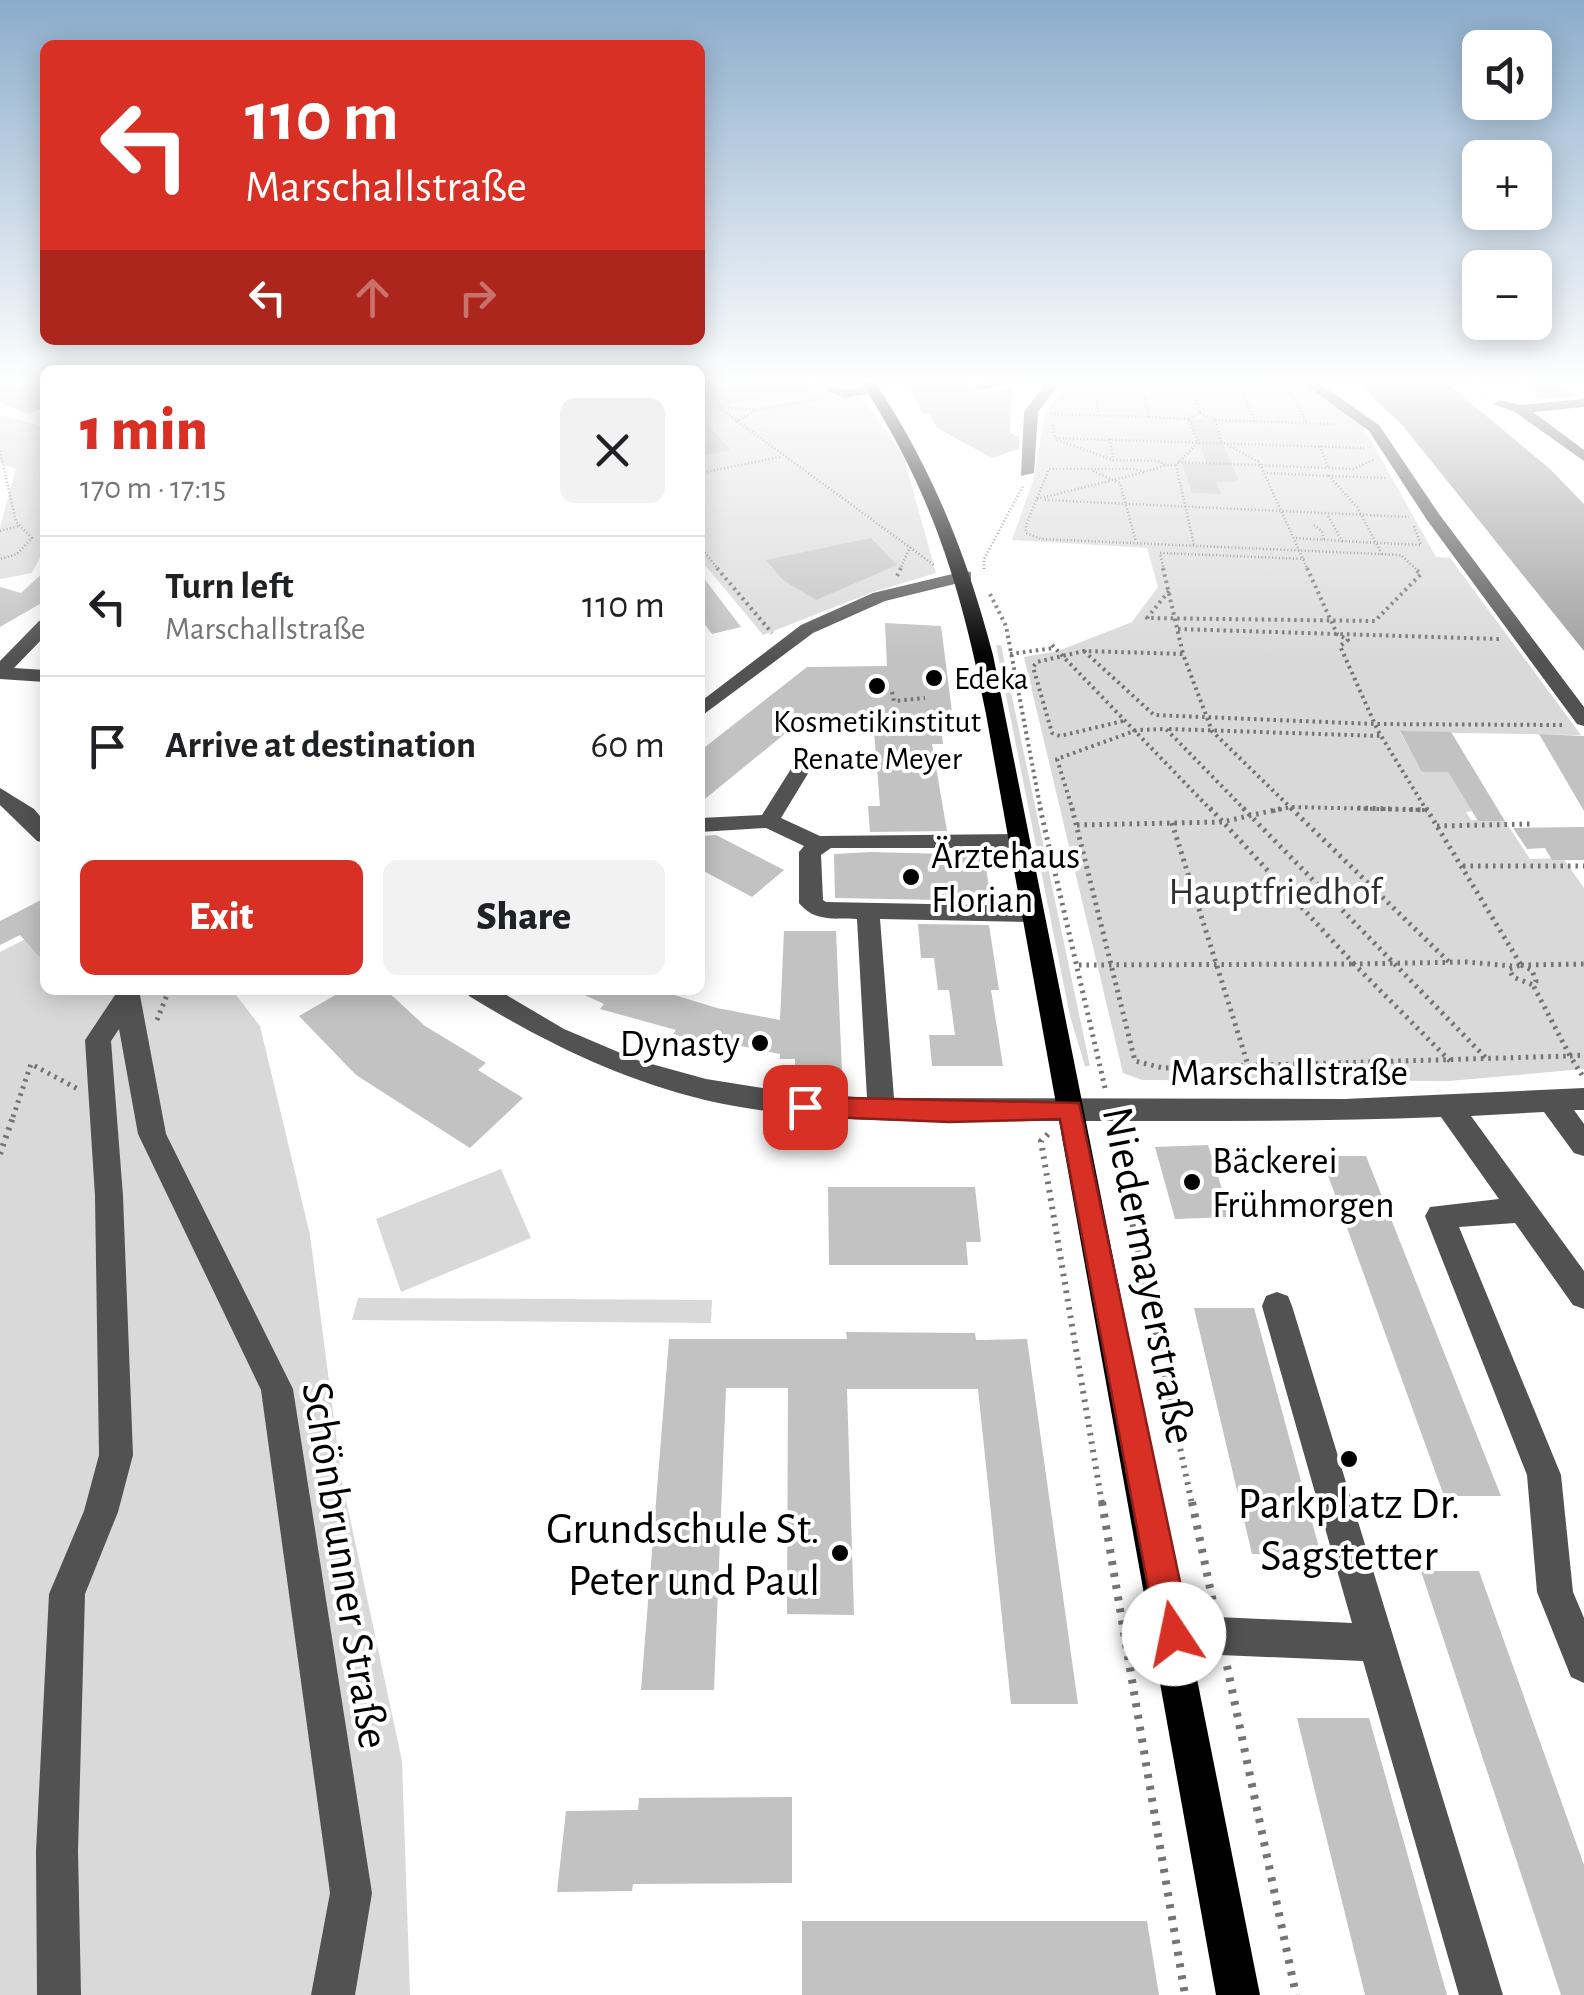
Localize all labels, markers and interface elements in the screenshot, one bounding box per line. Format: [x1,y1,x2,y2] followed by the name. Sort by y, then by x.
[1462,30,1552,340] map controls
[1462,30,1552,120] button: sound
[80,80,210,210] icon: left
[245,83,399,153] text: 110 m
[1462,140,1552,230] button: +
[245,165,527,210] text: Marschallstraße
[1462,250,1552,340] button: −
[240,270,295,325] icon: left
[345,270,400,325] icon: ahead
[450,270,505,325] icon: right
[560,398,665,503] button: close
[80,401,208,461] text: 1 min
[80,472,226,504] text: 170 m · 17:15
[165,568,293,606] text: Turn left
[80,579,135,634] icon: left
[582,587,665,625] text: 110 m
[165,613,365,645] text: Marschallstraße
[954,663,1029,695] place label: Edeka
[923,667,945,689] marker: Edeka
[866,675,888,697] marker: Kosmetikinstitut Renate Meyer
[773,706,981,775] place label: Kosmetikinstitut Renate Meyer
[80,719,135,774] icon: arrive
[165,727,476,765] text: Arrive at destination
[590,727,665,765] text: 60 m
[931,836,1080,920] place label: Ärztehaus Florian
[80,860,363,975] button: Exit
[383,860,665,975] button: Share
[900,866,922,888] marker: Ärztehaus Florian
[1169,874,1384,912] park label: Hauptfriedhof
[620,1026,740,1064] place label: Dynasty
[749,1032,771,1054] marker: Dynasty
[1170,1055,1408,1093] street label: Marschallstraße
[763,1065,848,1150] pin
[778,1080,833,1135] icon: arrive
[1094,1103,1203,1448] street label: Niedermayerstraße
[1212,1143,1395,1225] place label: Bäckerei Frühmorgen
[1181,1171,1203,1193] marker: Bäckerei Frühmorgen
[293,1379,396,1752] street label: Schönbrunner Straße
[1338,1448,1360,1470] marker: Parkplatz Dr. Sagstetter
[1238,1482,1460,1579] place label: Parkplatz Dr. Sagstetter
[546,1507,820,1604] place label: Grundschule St. Peter und Paul
[829,1542,851,1564] marker: Grundschule St. Peter und Paul
[1122,1582,1226,1686] position arrow

